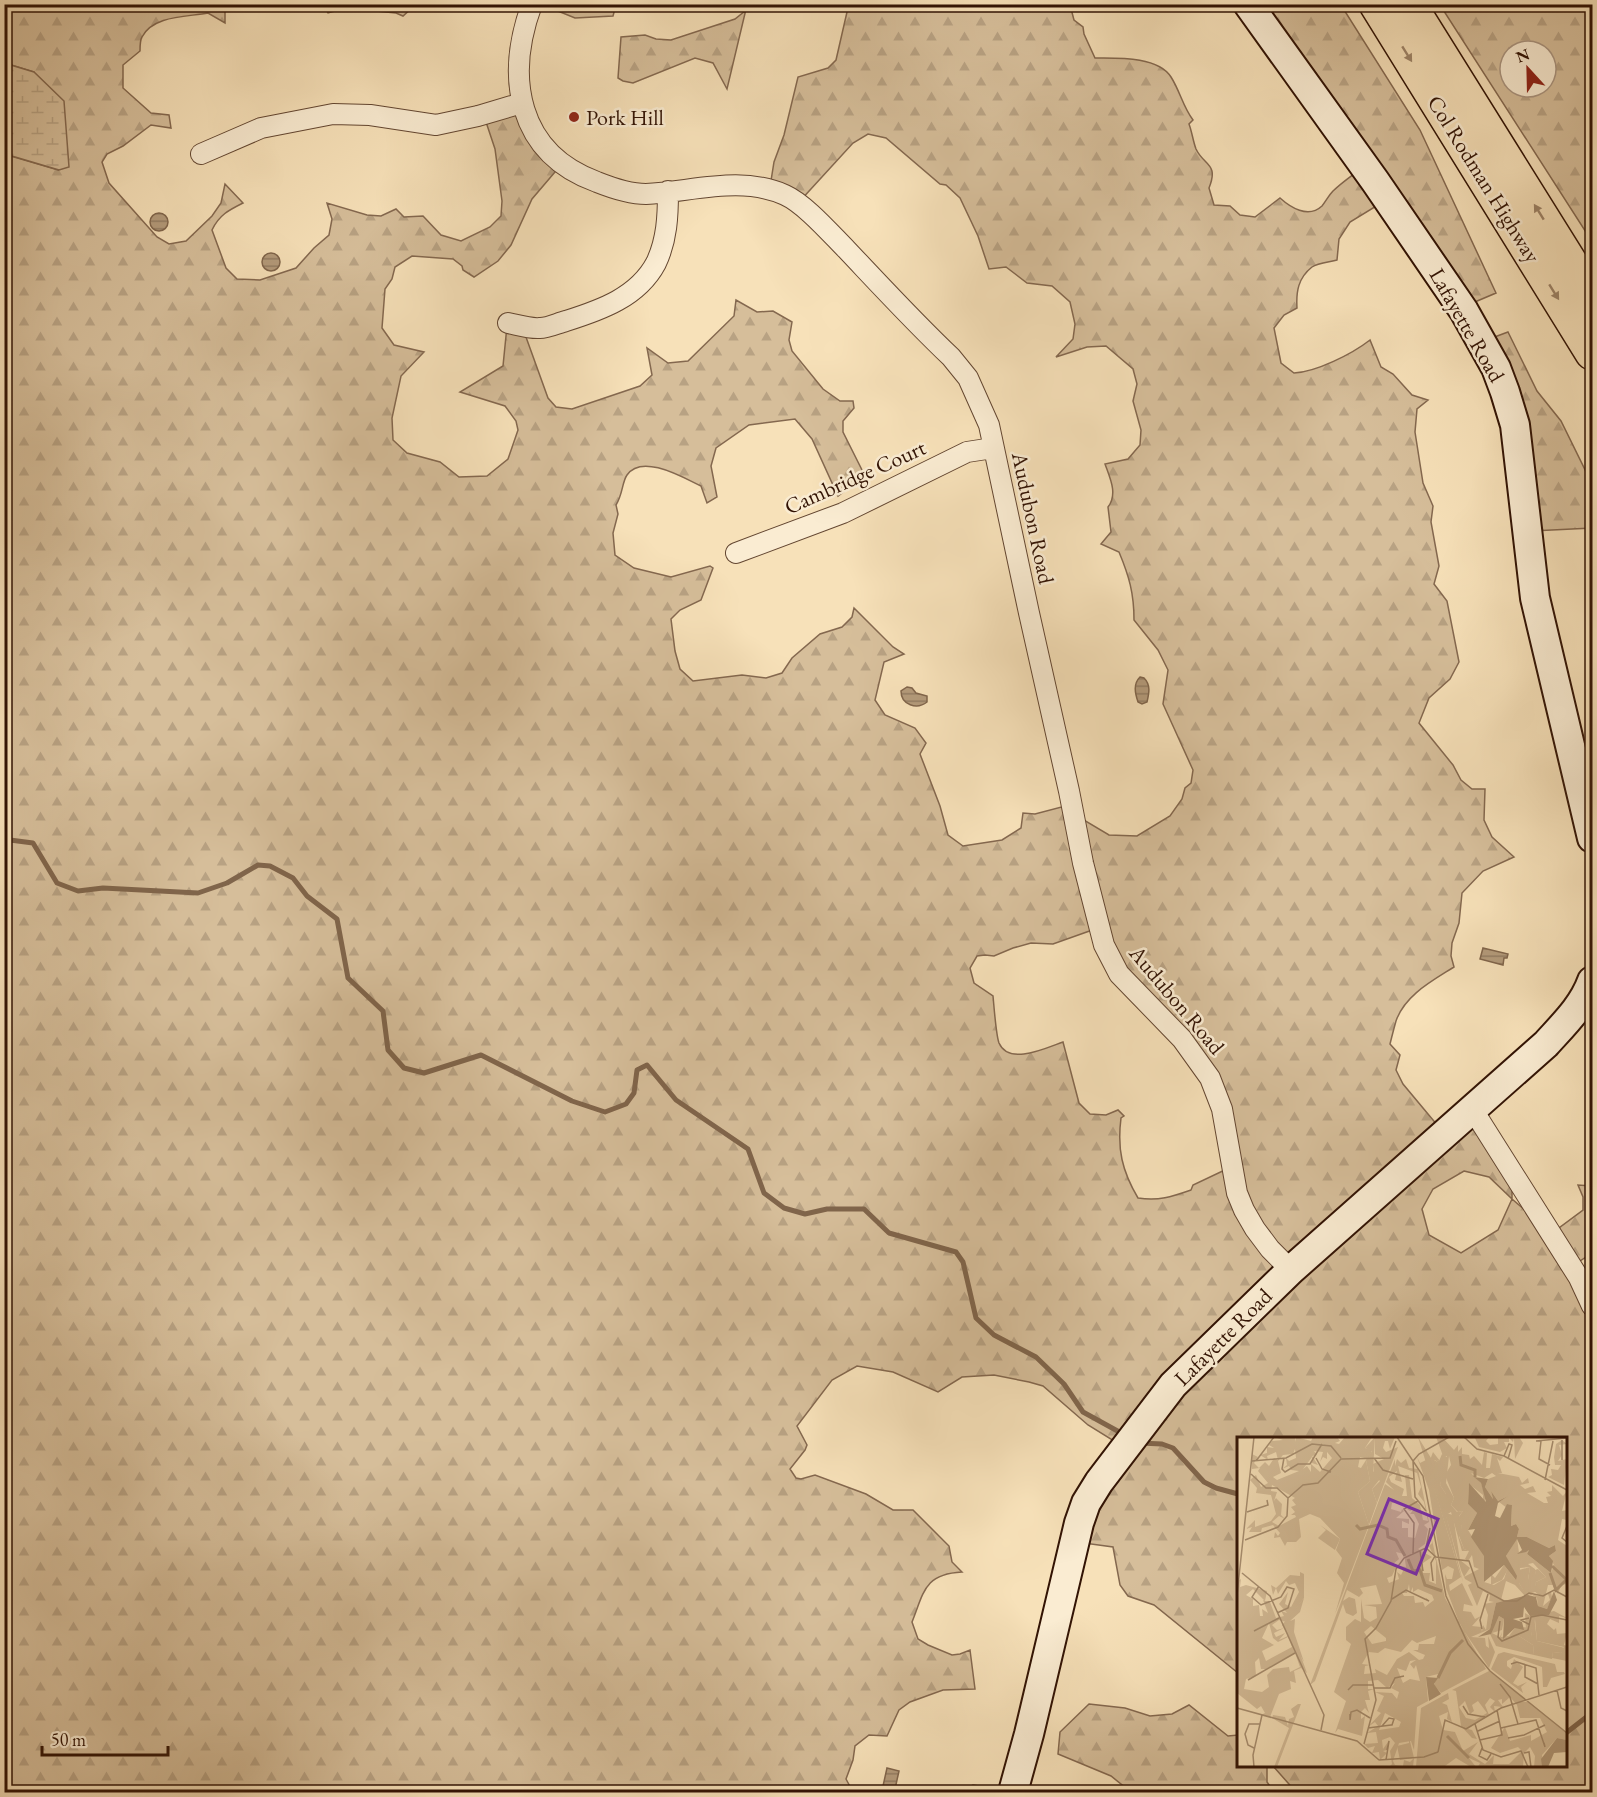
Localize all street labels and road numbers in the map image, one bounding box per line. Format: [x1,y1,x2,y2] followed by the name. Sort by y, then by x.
[1421,90,1547,268] street label: Col Rodman Highway
[1423,263,1512,388] street label: Lafayette Road
[780,433,930,521] street label: Cambridge Court
[1005,449,1061,587] street label: Audubon Road
[1122,939,1232,1061] street label: Audubon Road
[1168,1281,1279,1392] street label: Lafayette Road

